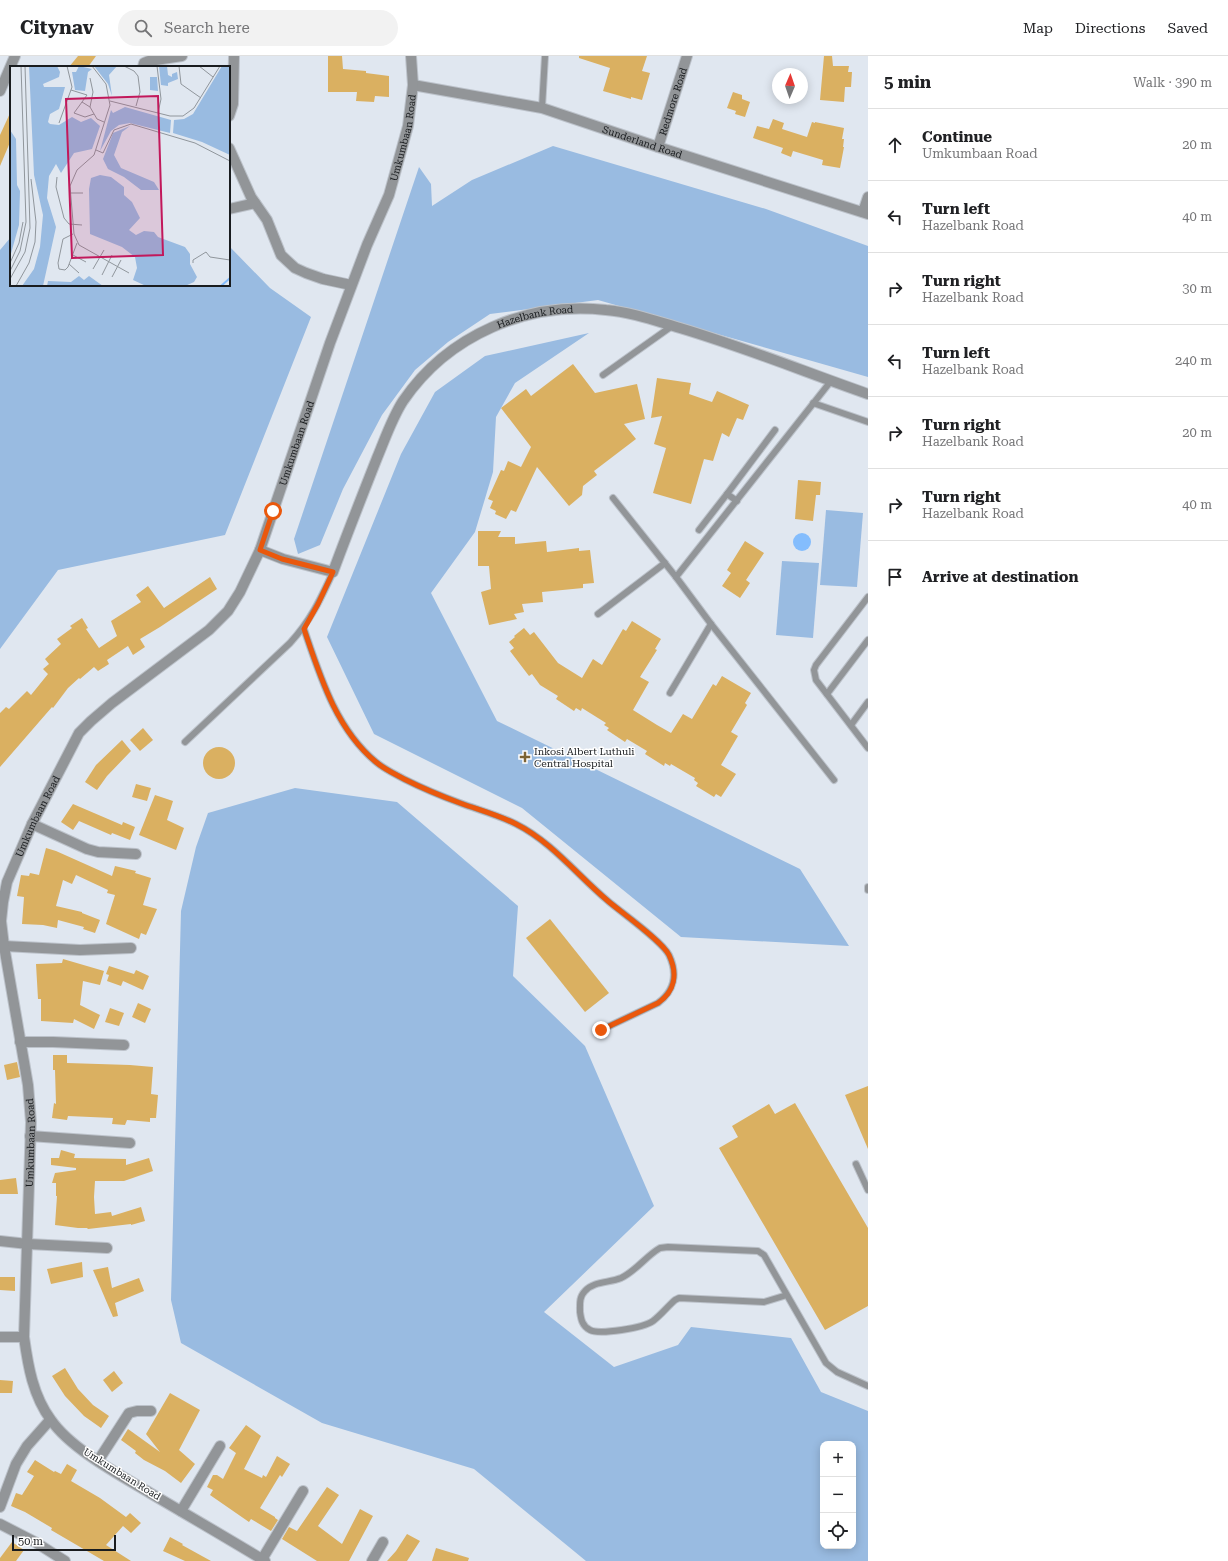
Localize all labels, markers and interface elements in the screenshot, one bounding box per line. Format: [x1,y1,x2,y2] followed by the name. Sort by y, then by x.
[118,10,398,46] search box
[20,16,94,39] text: Citynav
[132,17,154,39] icon: search
[164,19,250,37] text: Search here
[1023,20,1053,36] text: Map
[1075,20,1145,36] text: Directions
[1167,20,1208,36] text: Saved
[657,65,689,137] street label: Redmore Road
[10,66,230,286] inset map
[772,68,808,104] north arrow
[884,72,931,92] text: 5 min
[1133,75,1212,90] text: Walk · 390 m
[388,93,417,182] street label: Umkumbaan Road
[601,123,684,160] street label: Sunderland Road
[922,128,992,146] text: Continue
[884,134,906,156] icon: ahead
[1182,137,1212,152] text: 20 m
[922,146,1038,161] text: Umkumbaan Road
[922,200,990,218] text: Turn left
[884,206,906,228] icon: left
[1182,209,1212,224] text: 40 m
[922,218,1024,233] text: Hazelbank Road
[922,272,1001,290] text: Turn right
[884,278,906,300] icon: right
[1182,281,1212,296] text: 30 m
[922,290,1024,305] text: Hazelbank Road
[495,303,574,330] street label: Hazelbank Road
[922,344,990,362] text: Turn left
[884,350,906,372] icon: left
[1175,353,1212,368] text: 240 m
[922,362,1024,377] text: Hazelbank Road
[277,399,316,487] street label: Umkumbaan Road
[922,416,1001,434] text: Turn right
[884,422,906,444] icon: right
[1182,425,1212,440] text: 20 m
[922,434,1024,449] text: Hazelbank Road
[922,488,1001,506] text: Turn right
[884,494,906,516] icon: right
[1182,497,1212,512] text: 40 m
[264,502,282,520] route start
[922,506,1024,521] text: Hazelbank Road
[884,566,906,588] icon: arrive
[922,568,1078,586] text: Arrive at destination
[534,746,634,769] place label: Inkosi Albert Luthuli Central Hospital
[519,751,531,763] marker: Inkosi Albert Luthuli Central Hospital
[13,773,62,859] street label: Umkumbaan Road
[592,1021,610,1039] route end
[23,1097,37,1187] street label: Umkumbaan Road
[820,1441,856,1549] map controls
[820,1441,856,1477] button: +
[81,1446,163,1503] street label: Umkumbaan Road
[820,1477,856,1513] button: −
[820,1513,856,1549] button: locate
[12,1533,116,1552] scale bar
[18,1535,43,1548] text: 50 m

